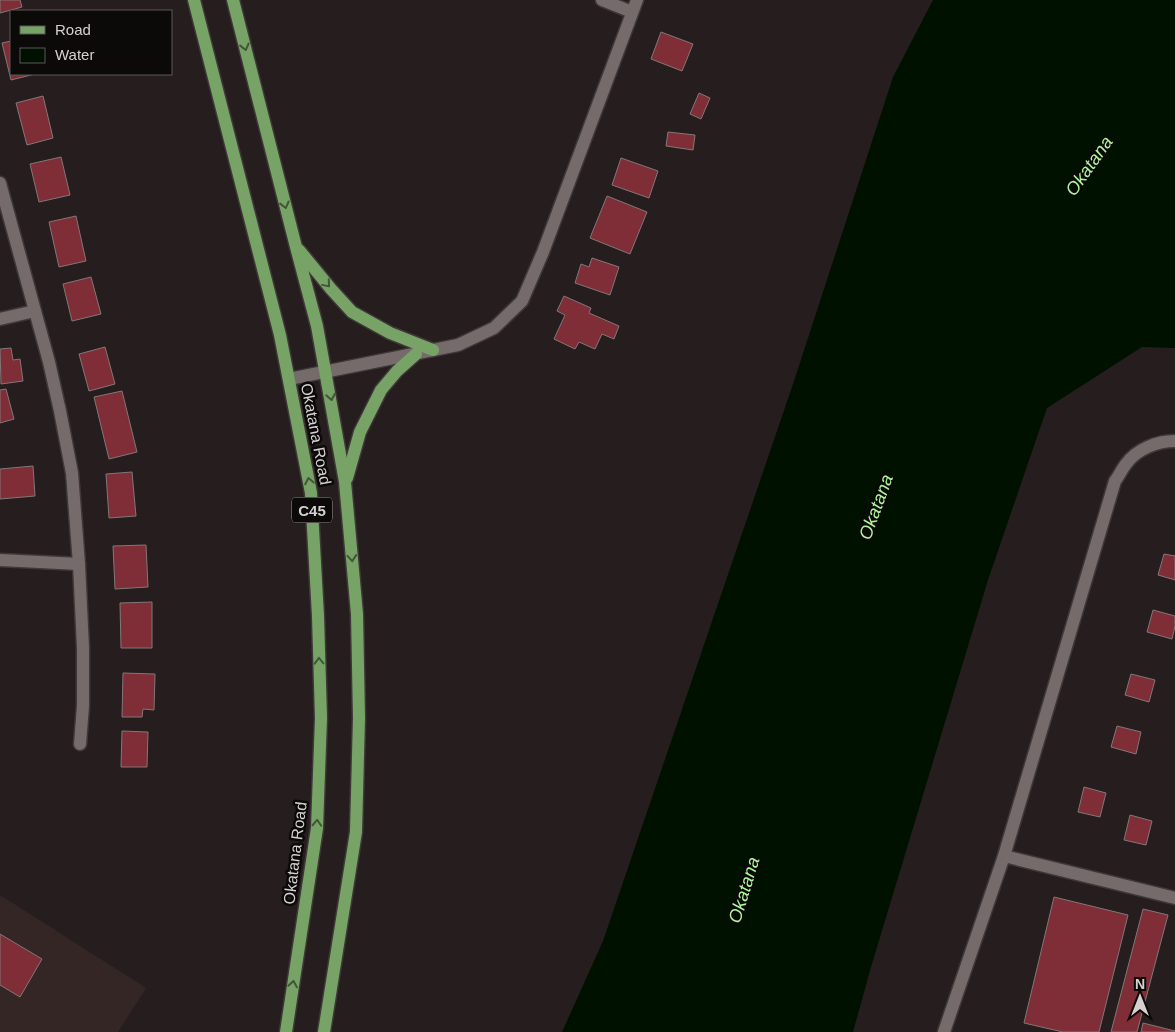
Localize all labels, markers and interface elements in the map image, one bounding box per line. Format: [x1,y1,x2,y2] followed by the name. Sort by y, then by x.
[10,10,172,75] legend
[55,21,91,38] text: Road
[239,43,250,52] one-way arrow
[55,46,94,63] text: Water
[1061,132,1117,200] water label: Okatana
[279,200,290,209] one-way arrow
[321,278,329,287] one-way arrow
[298,382,334,486] street label: Okatana Road
[325,392,335,401] one-way arrow
[855,472,897,542] water label: Okatana
[304,477,314,486] one-way arrow
[292,498,332,522] road number: C45
[346,554,357,562] one-way arrow
[314,657,325,665] one-way arrow
[280,801,310,905] street label: Okatana Road
[312,819,323,827] one-way arrow
[724,855,764,925] water label: Okatana
[1115,972,1165,1022] north arrow
[1135,976,1145,992] text: N
[288,980,298,988] one-way arrow

